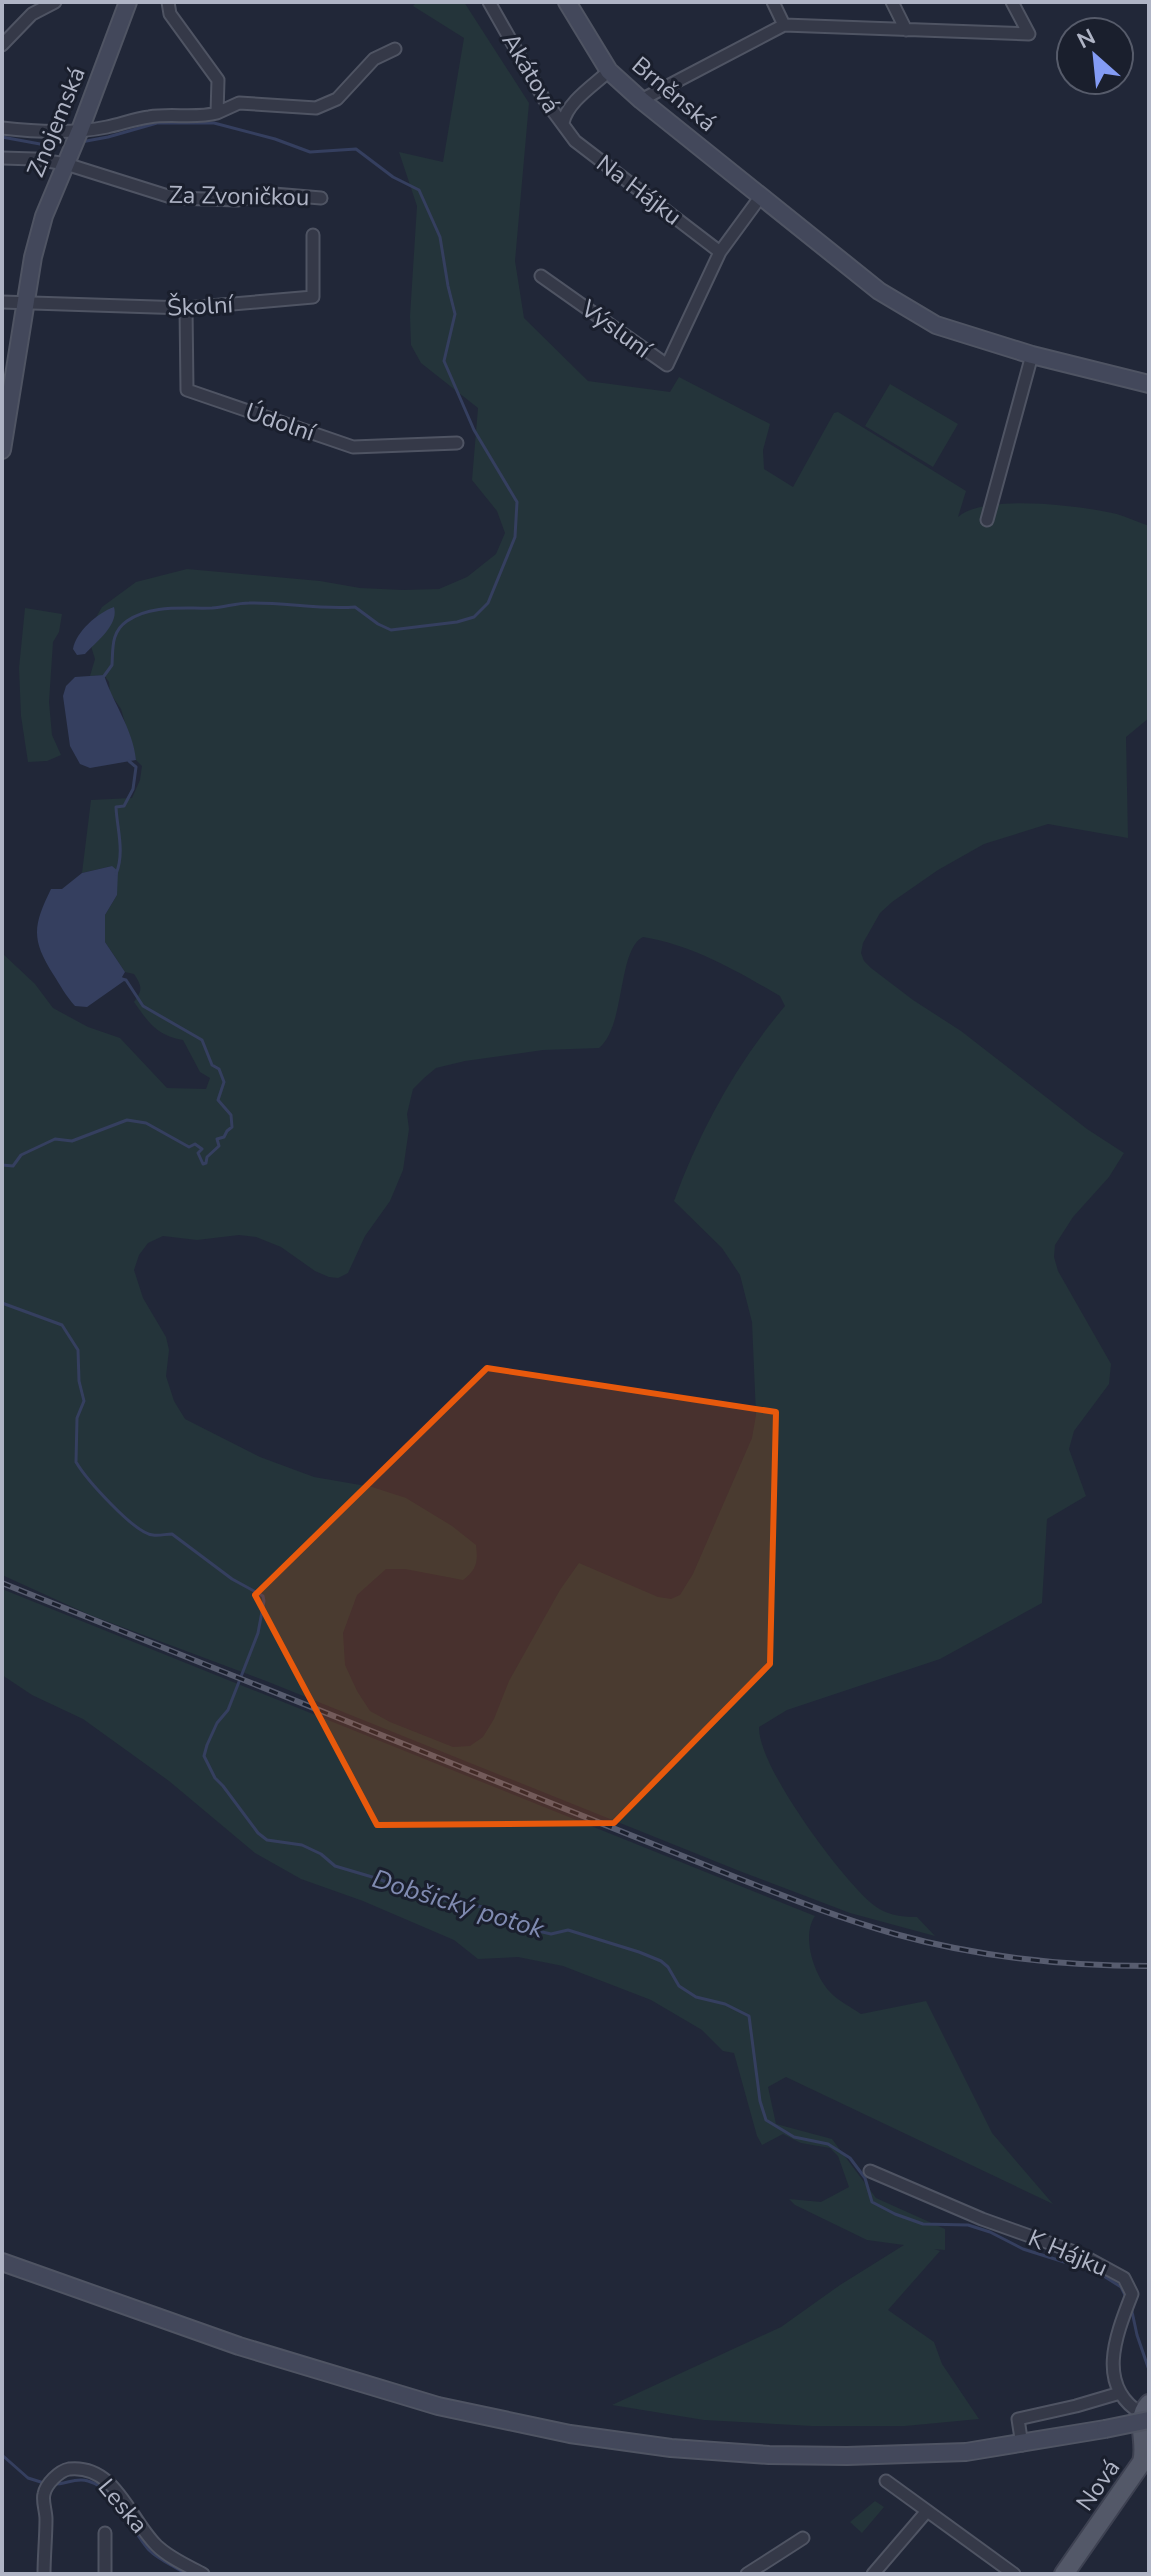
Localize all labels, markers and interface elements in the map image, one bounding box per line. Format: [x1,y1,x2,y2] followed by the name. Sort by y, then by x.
[1055,16,1135,96] north arrow
[1072,22,1101,56] text: N
[495,27,567,119] street label: Akátová
[625,49,723,139] street label: Brněnská
[19,62,93,182] street label: Znojemská
[590,148,688,232] street label: Na Hájku
[168,179,310,213] street label: Za Zvoničkou
[166,288,235,324] street label: Školní
[574,292,659,366] street label: Výsluní
[241,395,320,449] street label: Údolní
[368,1861,549,1947] water label: Dobšický potok
[1023,2222,1113,2284] street label: K Hájku
[1069,2453,1127,2517] street label: Nová
[91,2472,155,2540] street label: Leska

